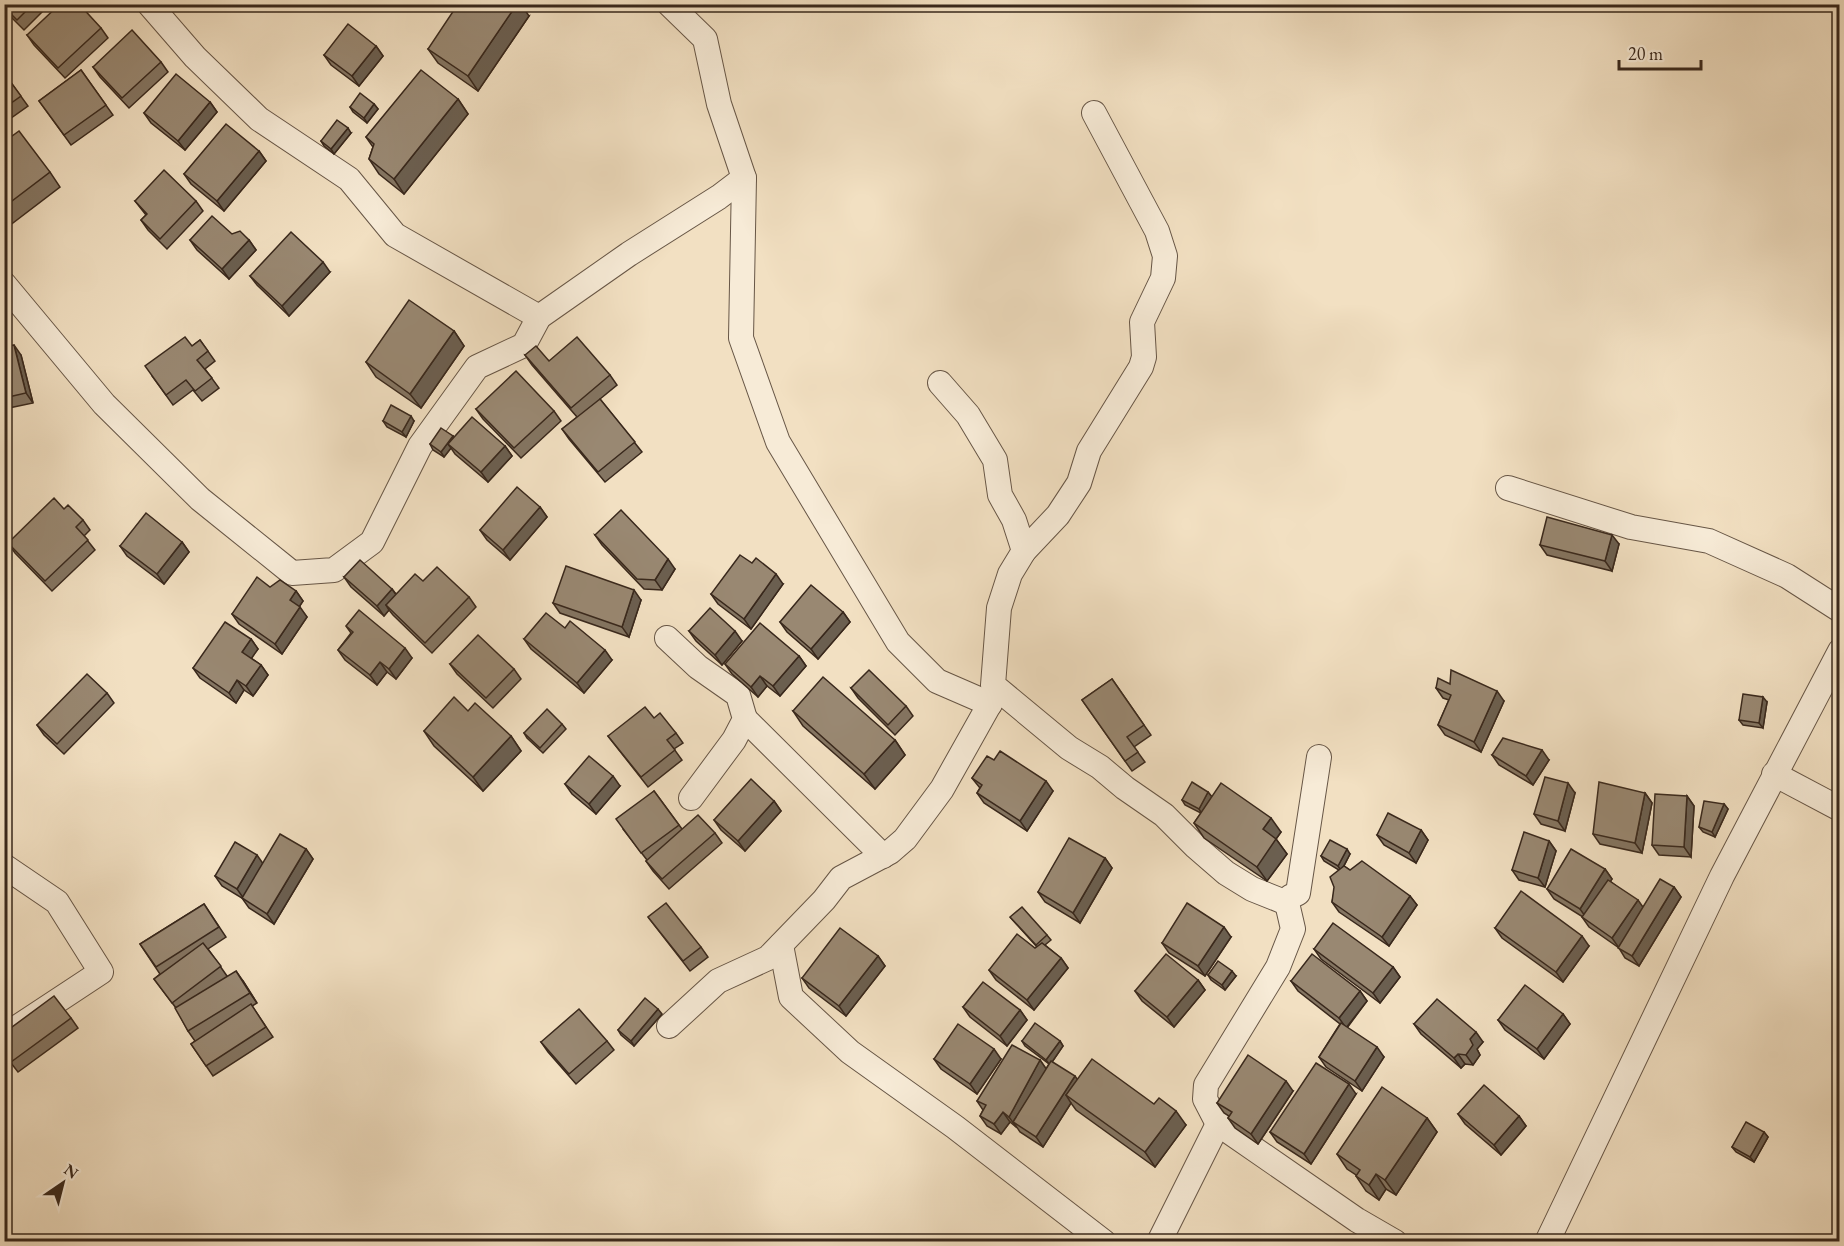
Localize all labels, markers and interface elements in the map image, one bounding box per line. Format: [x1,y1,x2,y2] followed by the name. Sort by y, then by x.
[1619,33,1702,71] scale bar
[1628,42,1663,65] text: 20 m
[33,1153,93,1213] north arrow
[60,1159,83,1183] text: N

